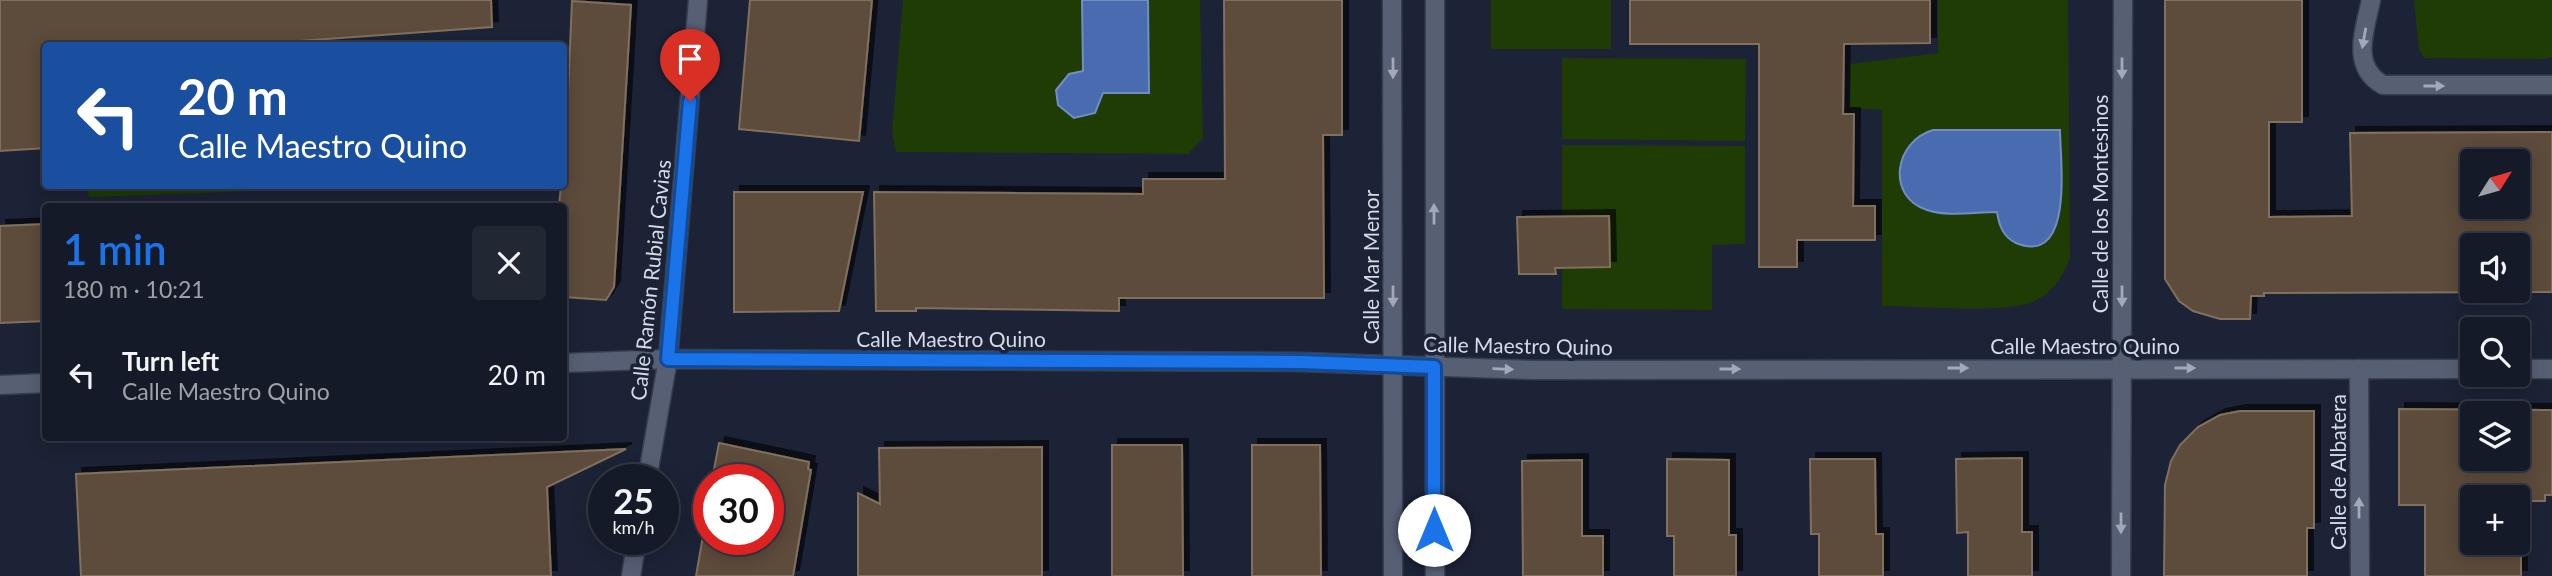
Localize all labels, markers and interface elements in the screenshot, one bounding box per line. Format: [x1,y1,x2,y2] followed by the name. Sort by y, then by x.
[2358,27,2369,49] one-way arrow
[660,29,720,101] pin
[671,40,709,78] icon: arrive
[1387,57,1398,79] one-way arrow
[2116,57,2128,79] one-way arrow
[178,67,288,125] text: 20 m
[63,70,154,161] icon: left
[2423,80,2445,92] one-way arrow
[2087,95,2112,313] street label: Calle de los Montesinos
[178,126,467,165] text: Calle Maestro Quino
[2460,149,2530,219] north arrow
[2460,149,2530,555] map controls
[625,158,675,402] street label: Calle Ramón Rubial Cavias
[1358,189,1383,344] street label: Calle Mar Menor
[1428,203,1440,225] one-way arrow
[63,224,167,274] text: 1 min
[472,226,546,300] button: close
[2460,233,2530,303] button: sound
[63,275,205,303] text: 180 m · 10:21
[1387,285,1399,307] one-way arrow
[2116,285,2128,307] one-way arrow
[2460,317,2530,387] button: search
[856,326,1046,351] street label: Calle Maestro Quino
[1423,331,1613,359] street label: Calle Maestro Quino
[1990,333,2180,358] street label: Calle Maestro Quino
[122,345,219,377] text: Turn left
[63,356,101,394] icon: left
[488,359,546,391] text: 20 m
[1947,362,1969,374] one-way arrow
[2174,362,2196,374] one-way arrow
[1492,364,1514,375] one-way arrow
[1719,364,1741,375] one-way arrow
[122,377,330,405] text: Calle Maestro Quino
[2325,394,2350,550] street label: Calle de Albatera
[2460,401,2530,471] button: layers
[693,464,784,555] speed limit sign: 30
[613,479,654,521] text: 25
[2460,485,2530,555] button: +
[1397,493,1471,567] position arrow
[2353,497,2365,519] one-way arrow
[2115,512,2127,534] one-way arrow
[612,516,655,538] text: km/h

